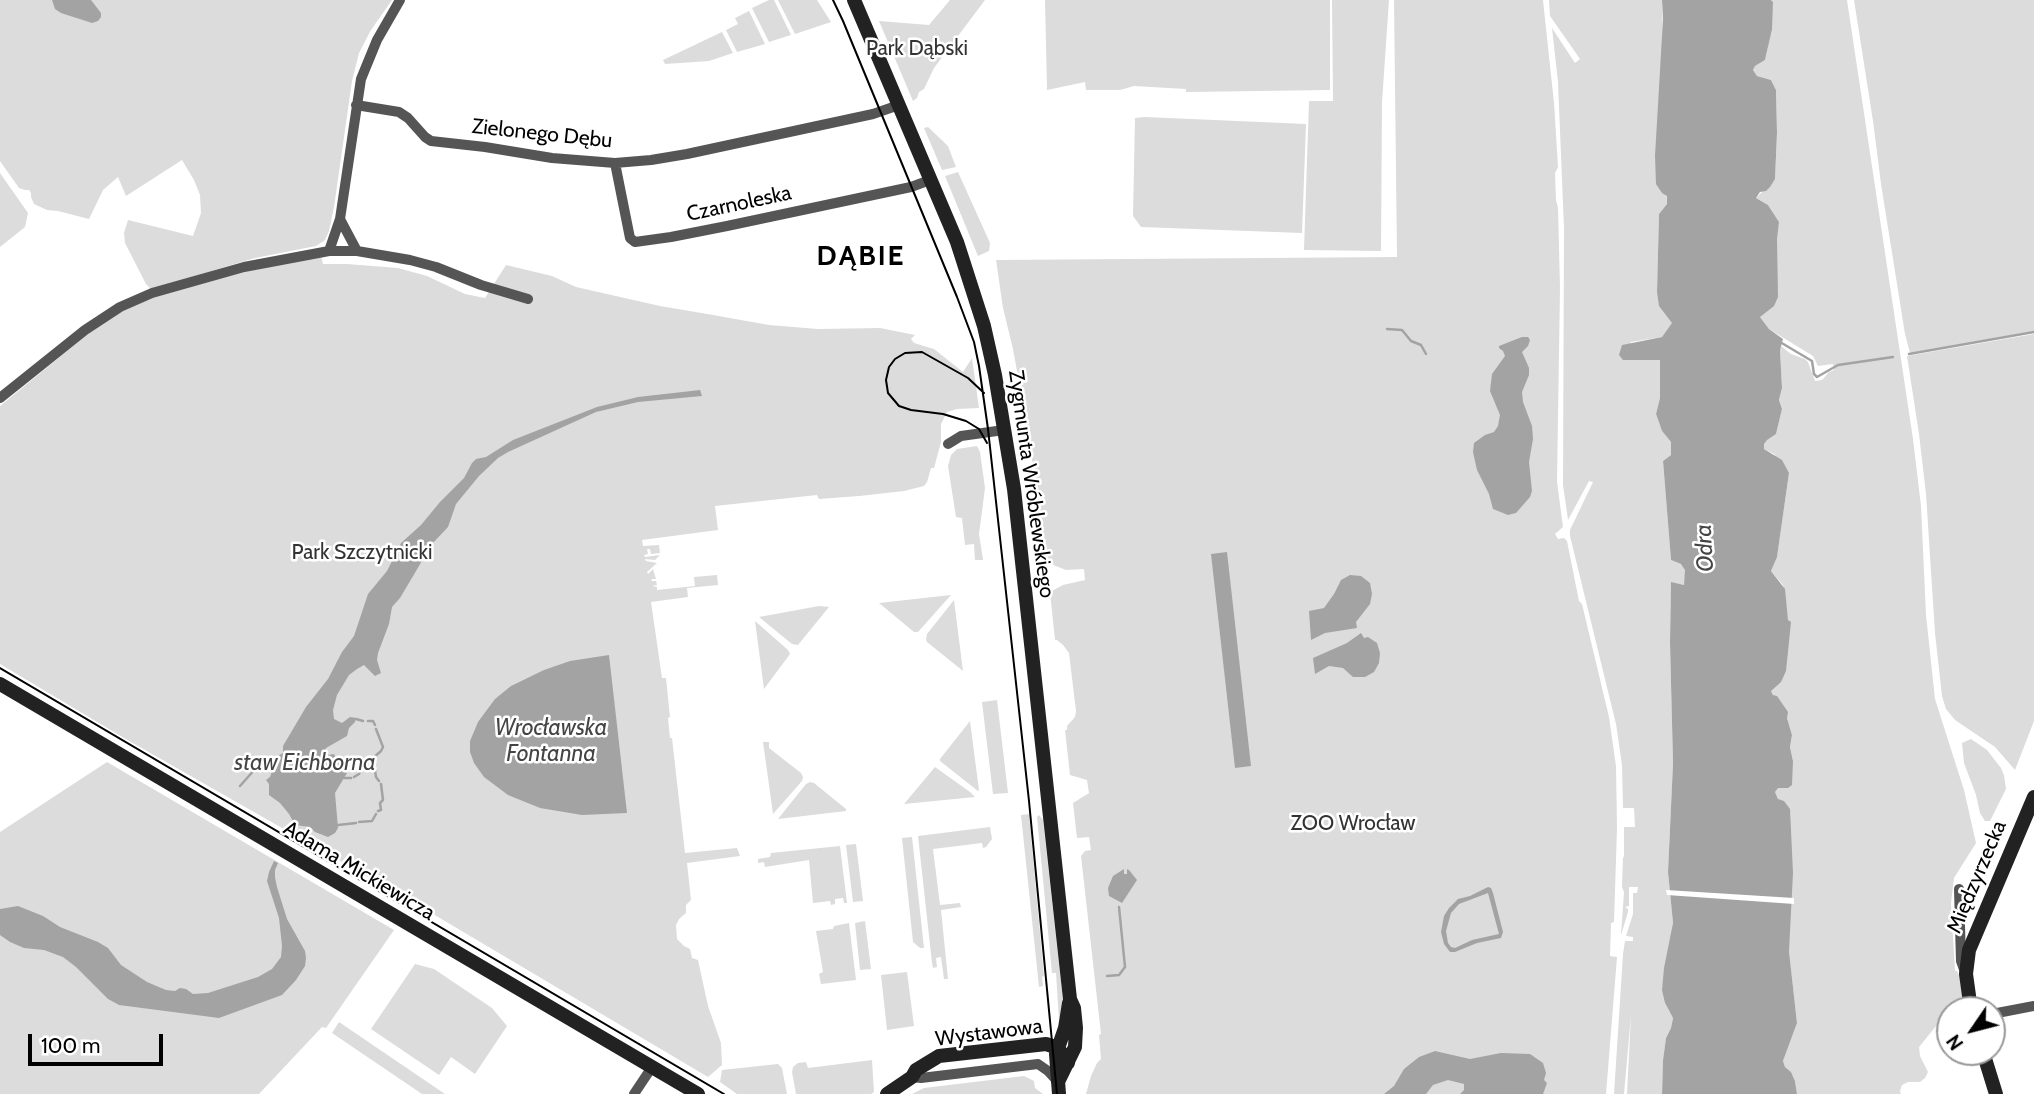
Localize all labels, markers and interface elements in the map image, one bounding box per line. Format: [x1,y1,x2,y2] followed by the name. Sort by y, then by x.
[866,36,968,62] park label: Park Dąbski
[471,114,613,154] street label: Zielonego Dębu
[684,181,794,227] street label: Czarnoleska
[817,240,905,274] district label: DĄBIE
[1003,368,1059,600] street label: Zygmunta Wróblewskiego
[1690,523,1720,573] water label: Odra
[292,540,432,566] park label: Park Szczytnicki
[495,714,607,768] water label: Wrocławska Fontanna
[234,749,376,777] water label: staw Eichborna
[1291,811,1415,837] park label: ZOO Wrocław
[279,816,439,926] street label: Adama Mickiewicza
[1942,817,2012,937] street label: Międzyrzecka
[1936,996,2006,1066] north arrow
[934,1014,1044,1052] street label: Wystawowa
[32,1020,166,1064] scale bar
[1942,1030,1968,1054] text: N
[41,1033,100,1058] text: 100 m

